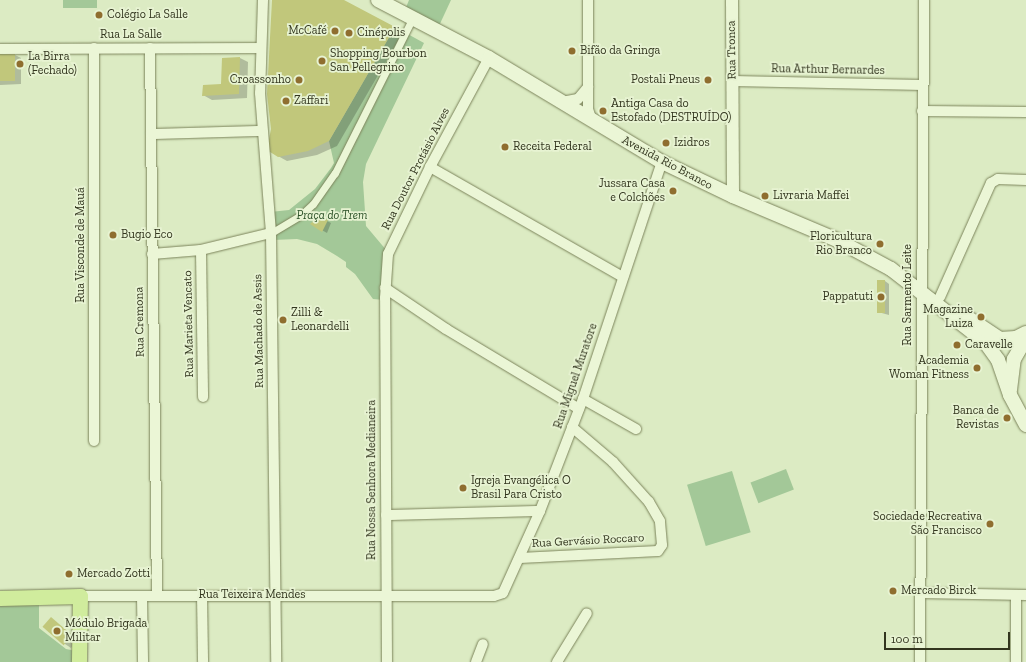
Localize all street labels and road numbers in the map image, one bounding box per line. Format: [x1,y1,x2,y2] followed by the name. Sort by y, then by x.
[724,20,740,80] street label: Rua Tronca
[100,28,162,42] street label: Rua La Salle
[771,62,885,78] street label: Rua Arthur Bernardes
[379,105,453,233] street label: Rua Doutor Protásio Alves
[619,133,715,193] street label: Avenida Rio Branco
[74,187,88,303] street label: Rua Visconde de Mauá
[901,244,915,346] street label: Rua Sarmento Leite
[181,270,197,378] street label: Rua Marieta Vencato
[251,274,267,388] street label: Rua Machado de Assis
[132,287,148,357] street label: Rua Cremona
[551,321,601,431] street label: Rua Miguel Muratore
[365,400,379,560] street label: Rua Nossa Senhora Medianeira
[531,531,645,551] street label: Rua Gervásio Roccaro
[198,588,306,602] street label: Rua Teixeira Mendes

